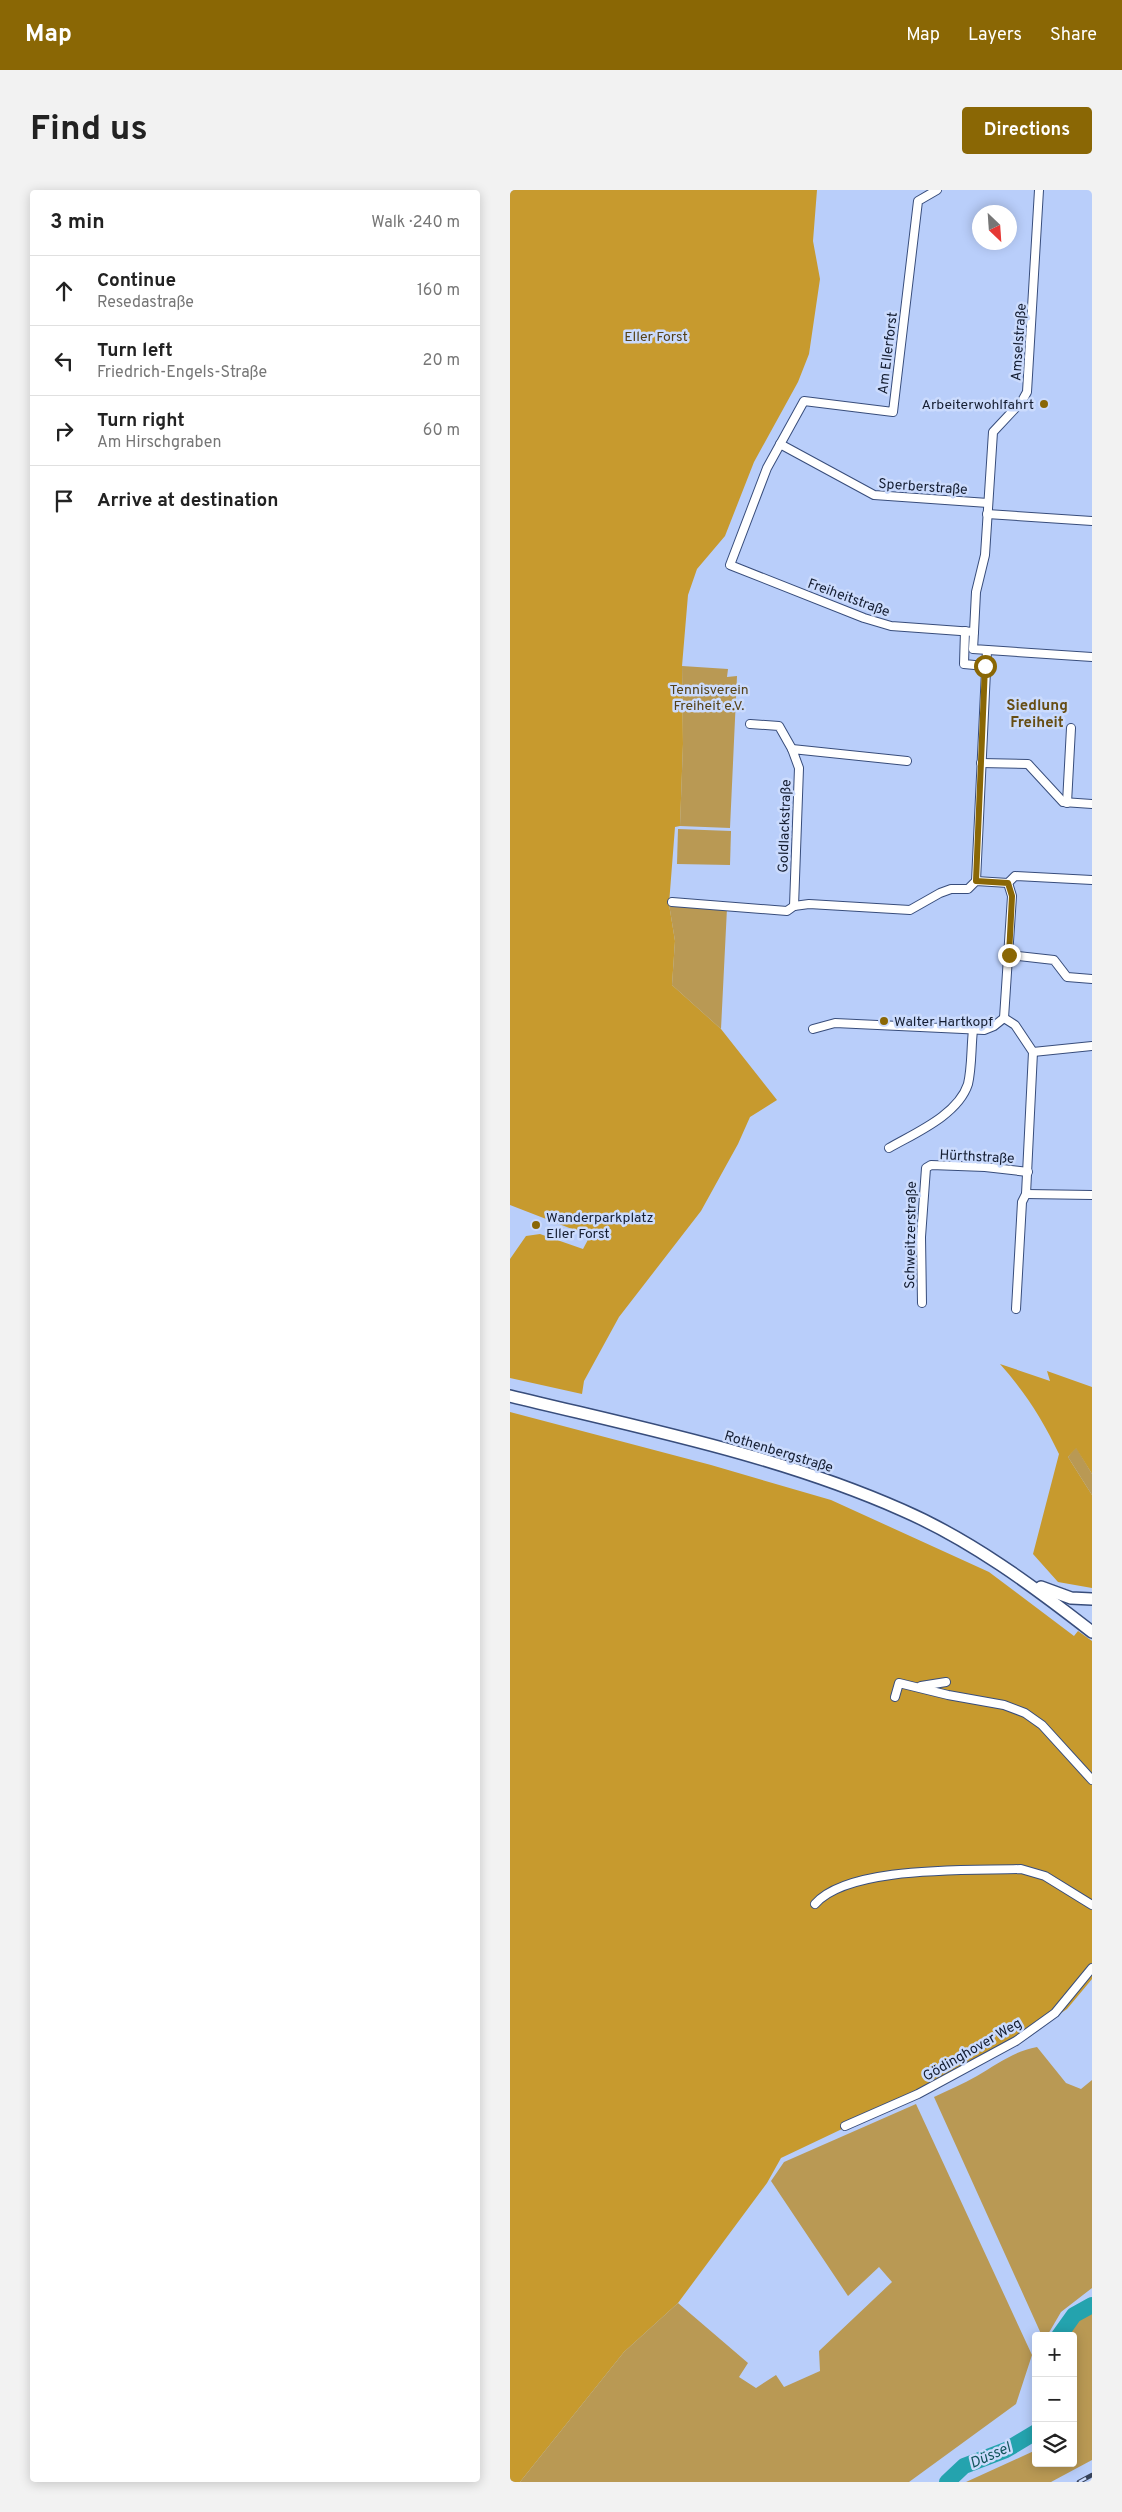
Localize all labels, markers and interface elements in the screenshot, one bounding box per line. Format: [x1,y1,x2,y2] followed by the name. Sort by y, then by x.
[25,20,72,50] text: Map
[906,24,940,47] text: Map
[968,24,1022,47] text: Layers
[1050,24,1097,47] text: Share
[962,107,1092,154] button: Directions
[30,108,148,152] text: Find us
[972,205,1017,250] north arrow
[50,209,105,236] text: 3 min
[371,213,460,233] text: Walk · 240 m
[97,269,176,293] text: Continue
[50,277,78,305] icon: ahead
[417,281,460,301] text: 160 m
[97,293,194,313] text: Resedastraße
[1008,303,1031,382] street label: Amselstraße
[875,311,902,395] street label: Am Ellerforst
[624,329,688,346] park label: Eller Forst
[97,339,173,363] text: Turn left
[50,347,78,375] icon: left
[423,351,460,371] text: 20 m
[97,363,267,383] text: Friedrich-Engels-Straße
[921,397,1034,414] place label: Arbeiterwohlfahrt
[1038,398,1050,410] marker: Arbeiterwohlfahrt
[97,409,185,433] text: Turn right
[50,417,78,445] icon: right
[423,421,460,441] text: 60 m
[97,433,222,453] text: Am Hirschgraben
[878,476,968,499] street label: Sperberstraße
[50,487,78,515] icon: arrive
[97,489,278,513] text: Arrive at destination
[805,576,892,621] street label: Freiheitstraße
[974,655,997,678] route start
[669,682,749,715] park label: Tennisverein Freiheit e.V.
[1006,697,1068,733] district label: Siedlung Freiheit
[775,779,796,873] street label: Goldlackstraße
[998,944,1021,967] route end
[894,1014,993,1031] place label: Walter Hartkopf
[878,1015,890,1027] marker: Walter Hartkopf
[939,1147,1015,1168] street label: Hürthstraße
[902,1181,921,1289] street label: Schweitzerstraße
[546,1210,654,1243] place label: Wanderparkplatz Eller Forst
[530,1219,542,1231] marker: Wanderparkplatz Eller Forst
[722,1428,835,1477] street label: Rothenbergstraße
[920,2015,1025,2085] street label: Gödinghover Weg
[1032,2332,1077,2467] map controls
[1032,2332,1077,2377] button: +
[1032,2377,1077,2422] button: −
[1032,2422,1077,2467] button: layers
[967,2438,1015,2474] water label: Düssel

